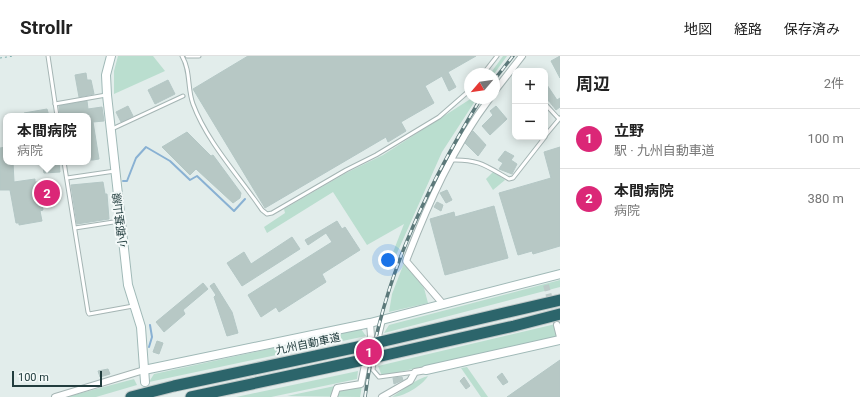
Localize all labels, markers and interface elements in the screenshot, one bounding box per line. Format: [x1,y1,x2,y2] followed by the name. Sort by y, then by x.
[20,16,73,39] text: Strollr
[684,21,712,37] text: 地図
[734,21,762,37] text: 経路
[784,21,840,37] text: 保存済み
[464,68,500,104] north arrow
[512,68,548,140] map controls
[512,68,548,104] button: +
[576,74,610,94] text: 周辺
[824,76,844,91] text: 2件
[512,104,548,140] button: −
[3,113,91,165] popup
[17,122,77,140] text: 本間病院
[614,122,644,140] text: 立野
[585,131,593,146] text: 1
[807,131,844,146] text: 100 m
[17,143,43,158] text: 病院
[614,143,715,158] text: 駅 · 九州自動車道
[34,178,60,208] pin: 2
[614,182,674,200] text: 本間病院
[585,191,593,206] text: 2
[807,191,844,206] text: 380 m
[110,192,130,248] street label: 小郡基山線
[614,203,640,218] text: 病院
[378,250,398,270] your location
[274,331,342,357] street label: 九州自動車道
[356,337,382,367] pin: 1
[12,369,102,388] scale bar
[18,371,49,384] text: 100 m

